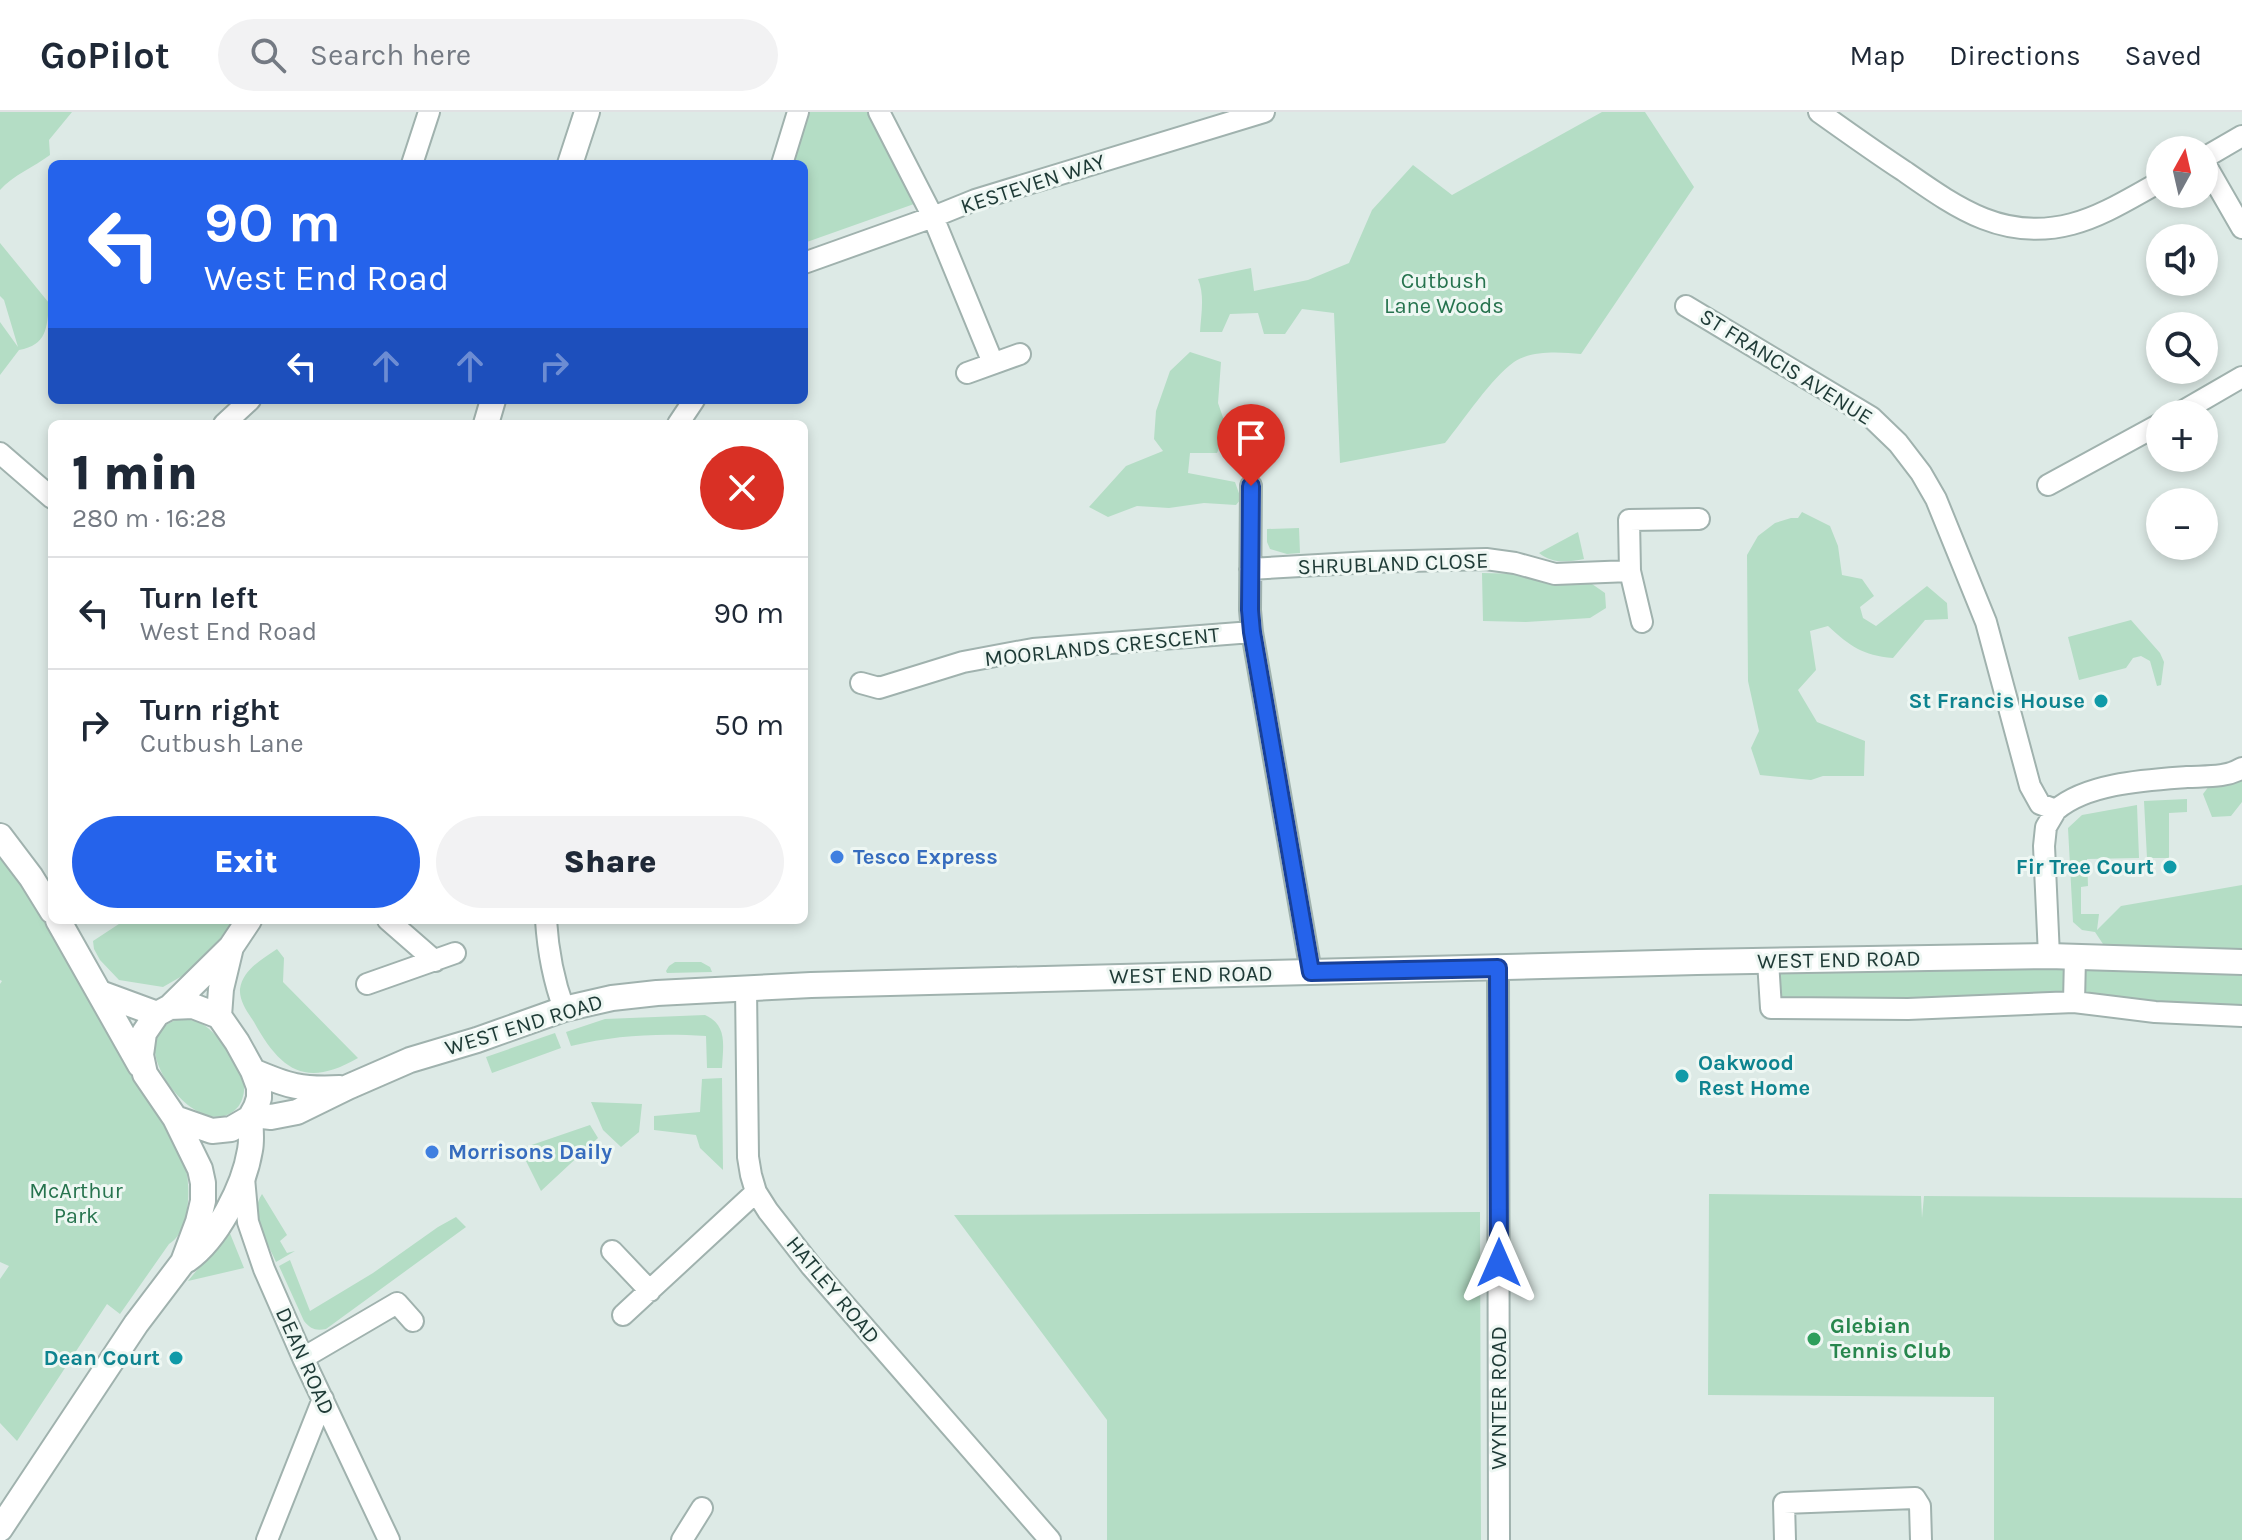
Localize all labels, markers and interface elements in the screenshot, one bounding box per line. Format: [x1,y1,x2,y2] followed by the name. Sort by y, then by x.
[218,19,778,91] search box
[40,33,170,78] text: GoPilot
[246,33,290,77] icon: search
[310,37,471,73] text: Search here
[1850,39,1905,72] text: Map
[1949,39,2081,72] text: Directions
[2125,39,2202,72] text: Saved
[2146,136,2218,208] north arrow
[2146,136,2218,560] map controls
[957,148,1109,220] street label: KESTEVEN WAY
[204,190,341,255] text: 90 m
[72,192,176,296] icon: left
[2146,224,2218,296] button: sound
[204,257,449,299] text: West End Road
[1384,268,1504,319] park label: Cutbush Lane Woods
[1695,303,1877,431] street label: ST FRANCIS AVENUE
[2146,312,2218,384] button: search
[280,344,324,388] icon: left
[364,344,408,388] icon: ahead
[448,344,492,388] icon: ahead
[532,344,576,388] icon: right
[2146,400,2218,472] button: +
[1217,404,1285,486] pin
[1229,416,1273,460] icon: arrive
[72,445,198,501] text: 1 min
[700,446,784,530] button: close
[2146,488,2218,560] button: −
[72,503,226,534] text: 280 m · 16:28
[1297,548,1489,580] street label: SHRUBLAND CLOSE
[140,580,258,616] text: Turn left
[72,591,116,635] icon: left
[714,595,784,631] text: 90 m
[140,616,317,647] text: West End Road
[983,622,1221,672] street label: MOORLANDS CRESCENT
[1908,688,2085,714] place label: St Francis House
[140,692,280,728] text: Turn right
[2092,692,2110,710] marker: St Francis House
[72,703,116,747] icon: right
[714,707,784,743] text: 50 m
[140,728,304,759] text: Cutbush Lane
[72,816,420,908] button: Exit
[436,816,784,908] button: Share
[853,844,998,870] place label: Tesco Express
[828,848,846,866] marker: Tesco Express
[2016,854,2154,880] place label: Fir Tree Court
[2161,858,2179,876] marker: Fir Tree Court
[1757,946,1921,974] street label: WEST END ROAD
[1109,961,1273,989] street label: WEST END ROAD
[442,989,606,1061] street label: WEST END ROAD
[1698,1050,1810,1101] place label: Oakwood Rest Home
[1673,1067,1691,1085] marker: Oakwood Rest Home
[448,1139,612,1165] place label: Morrisons Daily
[423,1143,441,1161] marker: Morrisons Daily
[29,1178,123,1229] park label: McArthur Park
[1457,1221,1541,1305] position arrow
[781,1231,885,1349] street label: HATLEY ROAD
[270,1303,340,1419] street label: DEAN ROAD
[1830,1313,1951,1364] place label: Glebian Tennis Club
[1486,1326,1512,1470] street label: WYNTER ROAD
[1805,1330,1823,1348] marker: Glebian Tennis Club
[44,1345,160,1371] place label: Dean Court
[167,1349,185,1367] marker: Dean Court

